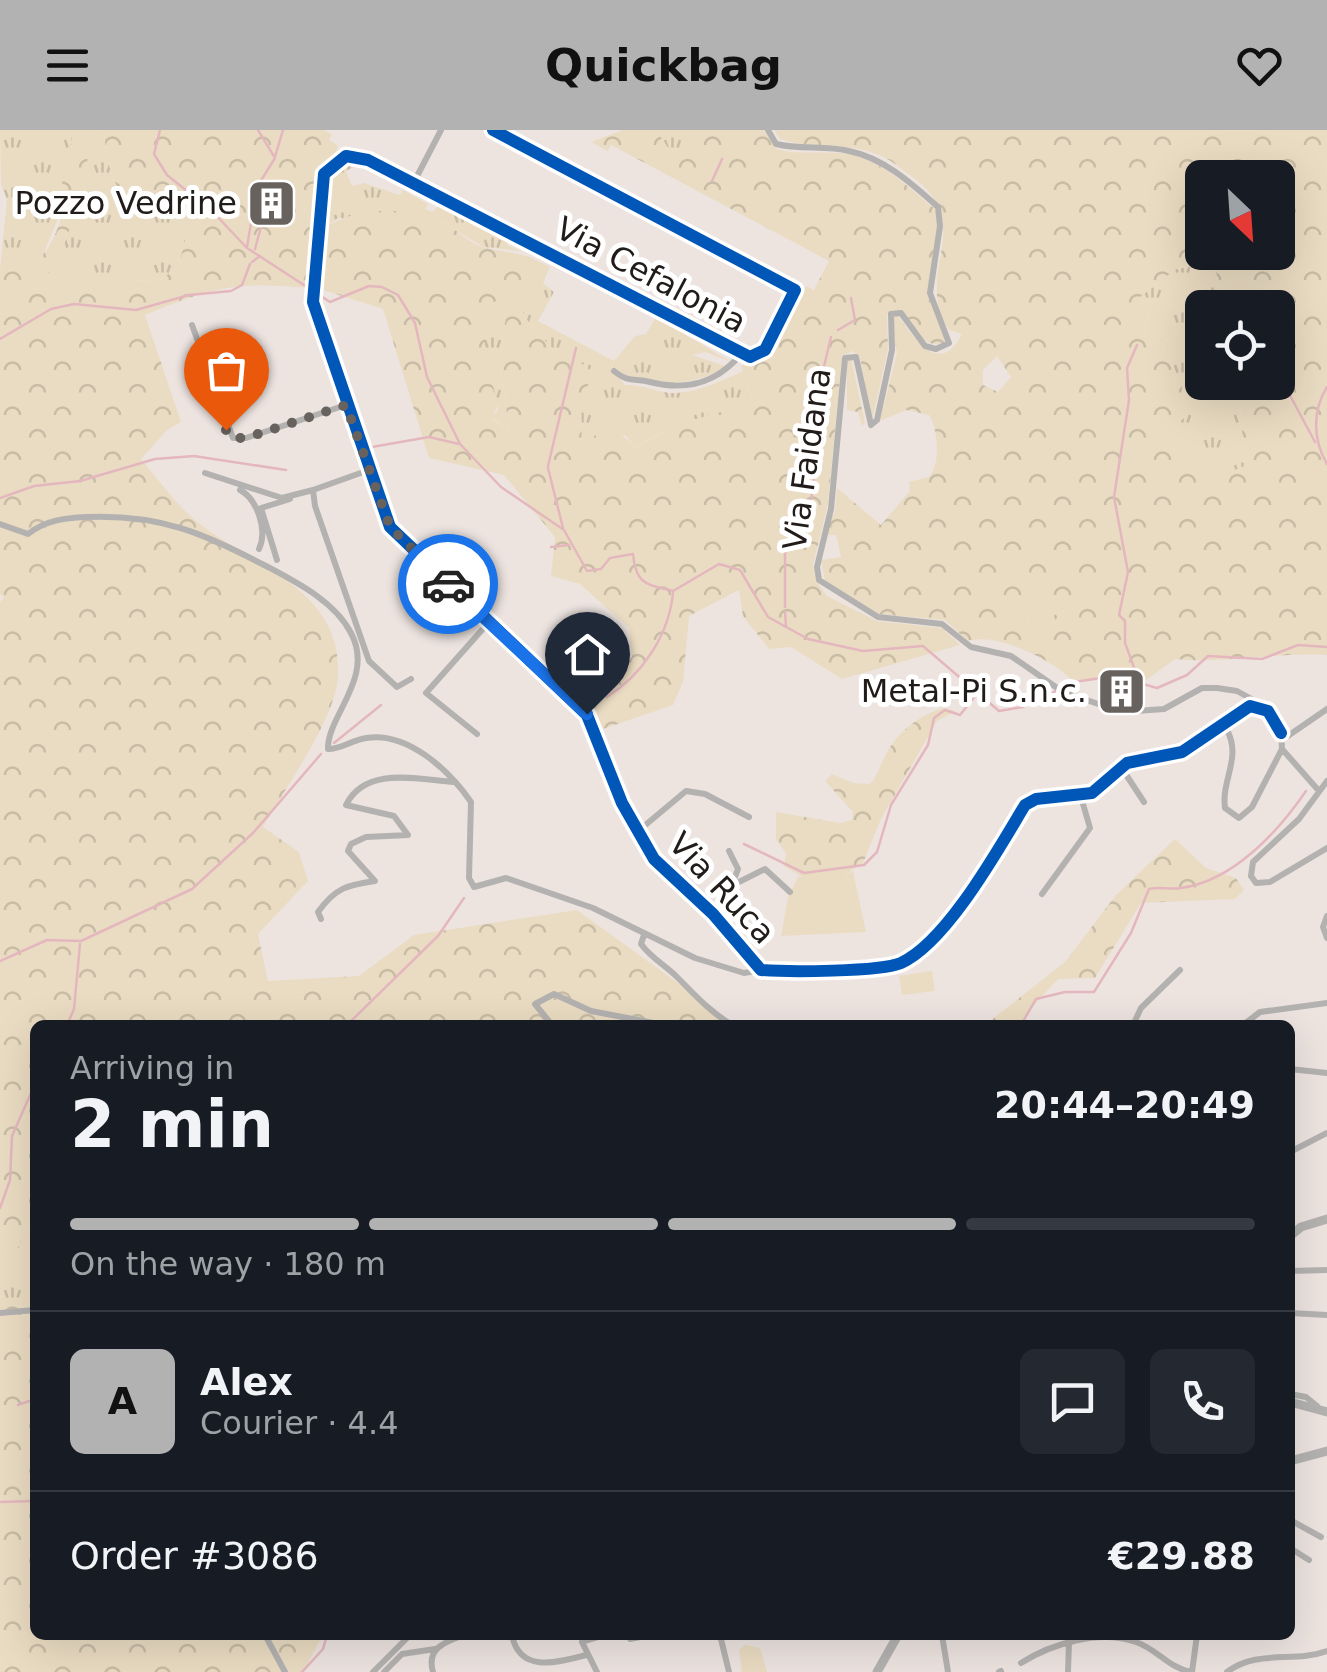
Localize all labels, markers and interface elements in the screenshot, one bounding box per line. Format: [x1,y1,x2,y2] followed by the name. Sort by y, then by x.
[40,38,95,93] icon: menu
[1232,38,1287,93] icon: heart
[545,39,782,92] text: Quickbag
[1185,160,1295,270] north arrow
[1185,160,1295,400] map controls
[246,177,298,229] building icon: Pozzo Vedrine
[15,184,237,222] place label: Pozzo Vedrine
[549,209,753,341] street label: Via Cefalonia
[1185,290,1295,400] button: locate
[184,328,269,431] pin
[199,343,254,398] icon: bag
[775,365,839,553] street label: Via Faidana
[398,534,498,634] courier
[421,557,476,612] icon: car
[545,612,630,715] pin
[560,627,615,682] icon: home
[1096,665,1148,717] building icon: Metal-Pi S.n.c.
[861,672,1087,710] place label: Metal-Pi S.n.c.
[661,825,783,951] street label: Via Ruca
[70,1049,234,1087] text: Arriving in
[994,1083,1255,1127] text: 20:44–20:49
[70,1087,274,1162] text: 2 min
[70,1245,386,1283] text: On the way · 180 m
[1020,1349,1125,1454] button: chat
[1150,1349,1255,1454] button: phone
[200,1360,293,1404] text: Alex
[108,1379,137,1423] text: A
[200,1404,399,1442] text: Courier · 4.4
[70,1534,319,1578] text: Order #3086
[1108,1534,1255,1578] text: €29.88

